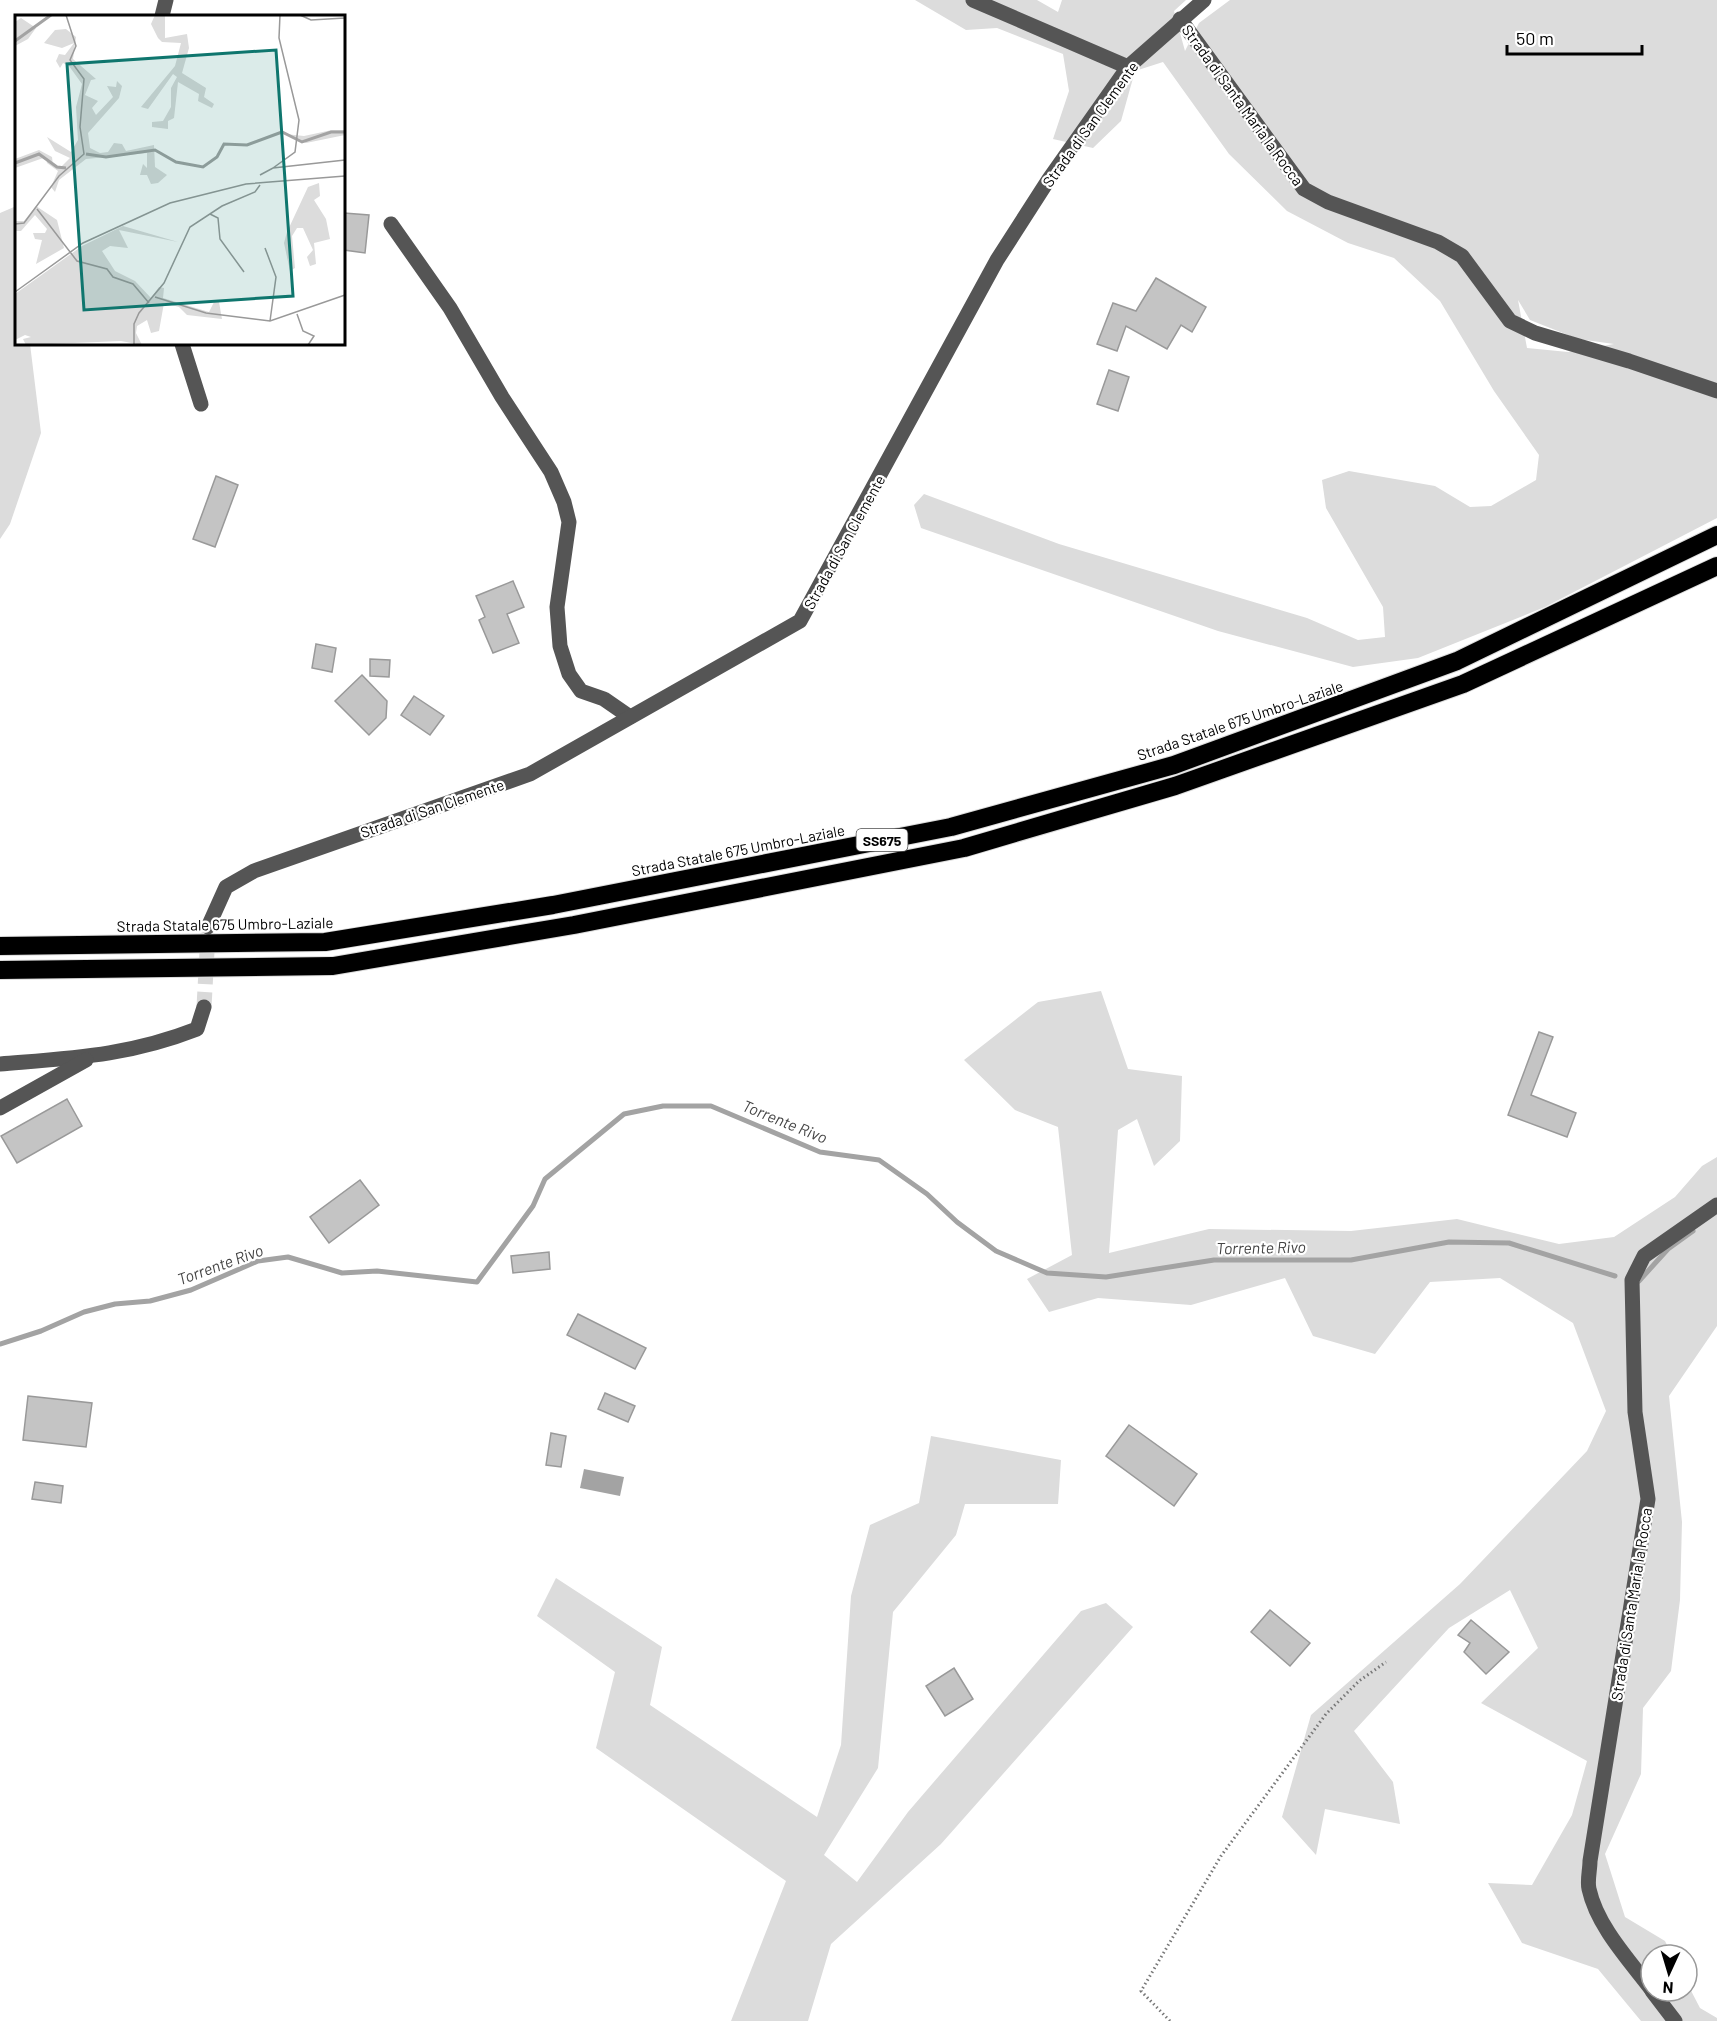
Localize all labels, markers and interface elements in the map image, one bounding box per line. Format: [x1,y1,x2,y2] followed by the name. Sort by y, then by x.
[15,15,345,345] inset map
[1507,18,1642,56] scale bar
[1178,21,1308,189] street label: Strada di Santa Maria la Rocca
[1516,27,1554,49] text: 50 m
[1038,58,1142,190] street label: Strada di San Clemente
[800,472,888,612] street label: Strada di San Clemente
[1135,676,1345,764] street label: Strada Statale 675 Umbro-Laziale
[358,775,506,841] street label: Strada di San Clemente
[630,820,846,880] street label: Strada Statale 675 Umbro-Laziale
[856,829,908,851] road number: SS675
[117,913,333,935] street label: Strada Statale 675 Umbro-Laziale
[740,1095,830,1147] water label: Torrente Rivo
[1216,1237,1306,1257] water label: Torrente Rivo
[175,1240,265,1288] water label: Torrente Rivo
[1607,1506,1655,1702] street label: Strada di Santa Maria la Rocca
[1639,1943,1699,2003] north arrow
[1662,1979,1674,1998] text: N

